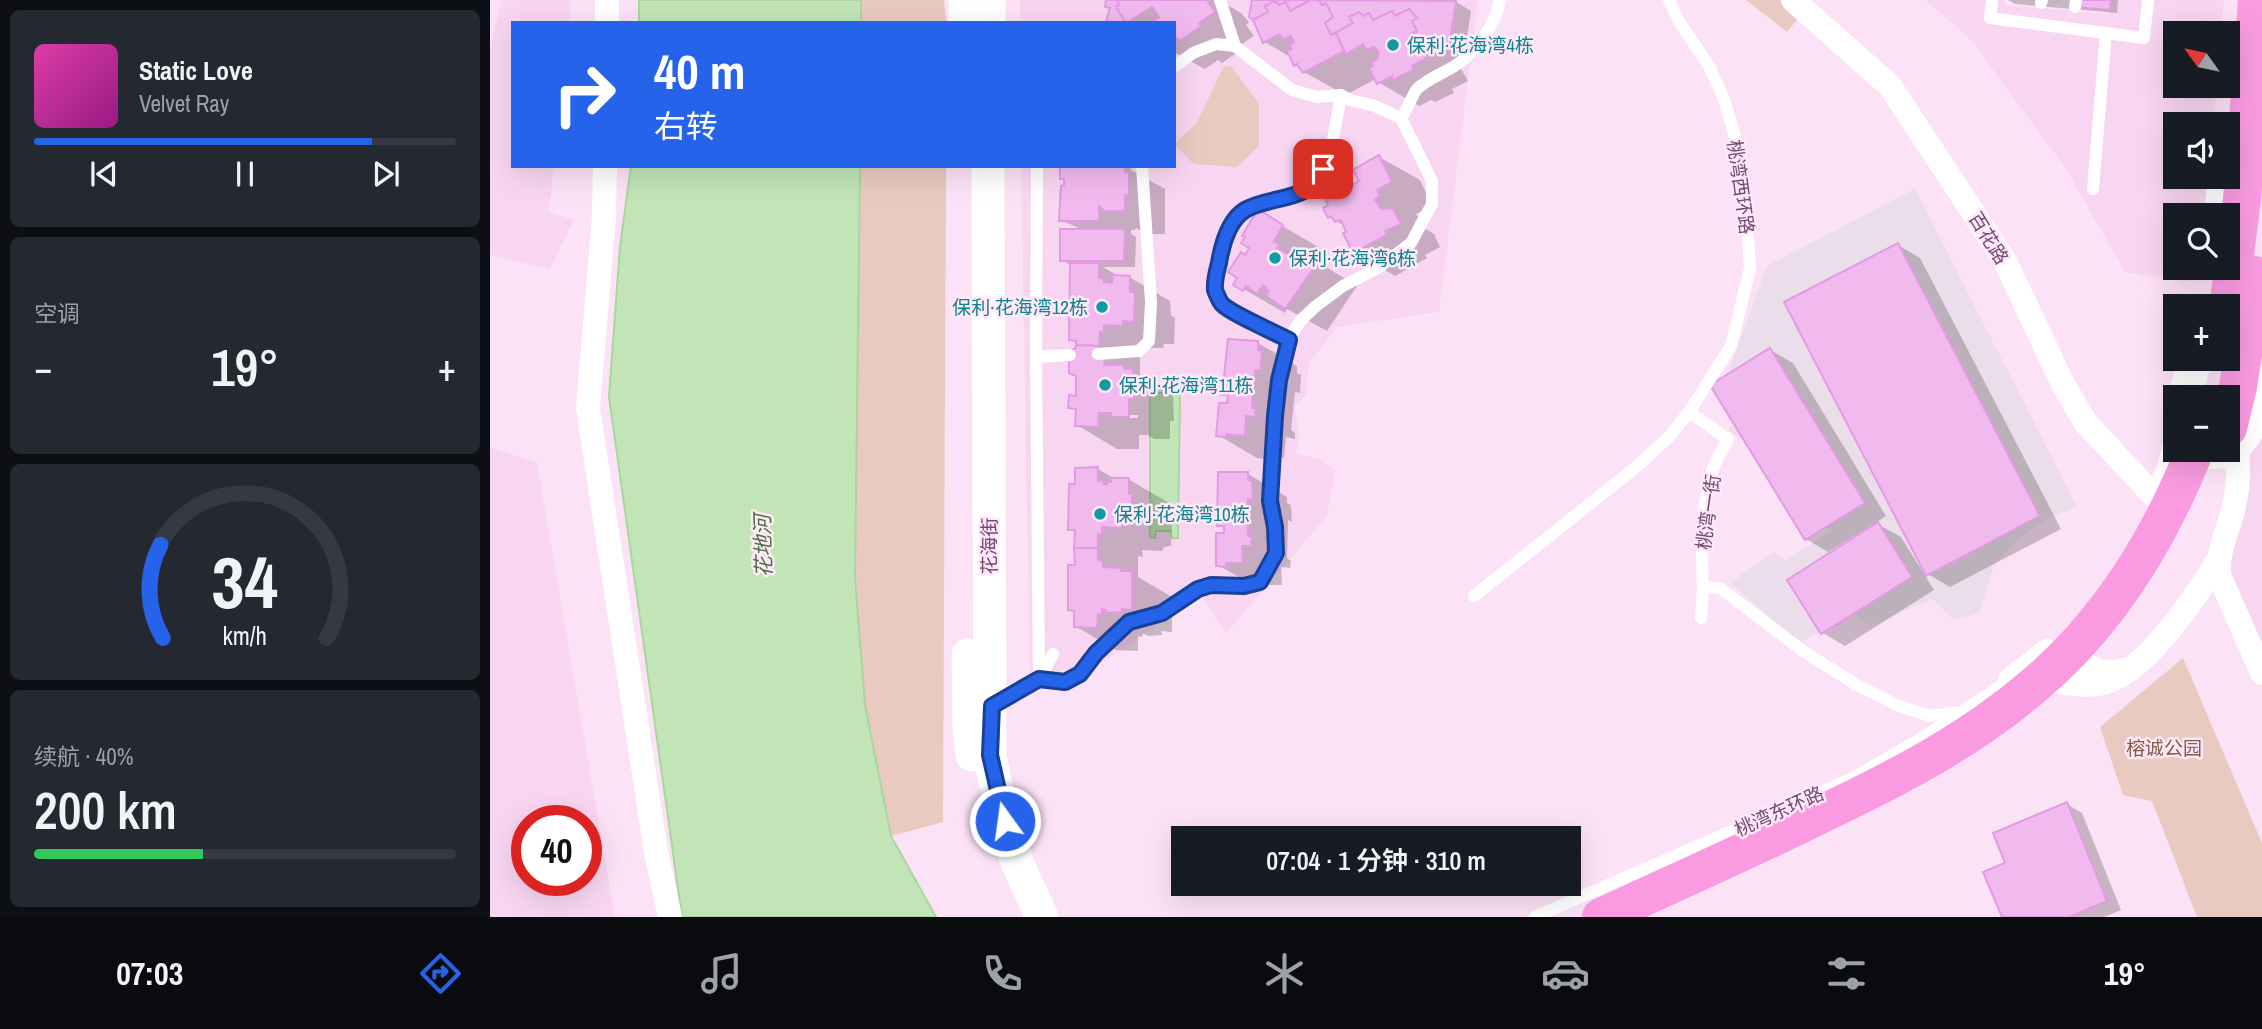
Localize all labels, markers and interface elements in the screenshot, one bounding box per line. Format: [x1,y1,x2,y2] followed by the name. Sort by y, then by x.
[2163,21,2240,98] north arrow
[2163,21,2240,462] map controls
[1407,32,1534,58] place label: 保利·花海湾4栋
[1385,37,1401,53] marker: 保利·花海湾4栋
[654,38,746,104] text: 40 m
[539,49,630,140] icon: right
[139,53,253,88] text: Static Love
[139,88,229,119] text: Velvet Ray
[654,105,718,148] text: 右转
[2163,112,2240,189] button: sound
[1722,138,1760,236] street label: 桃湾西环路
[1293,139,1353,199] pin
[1304,150,1342,188] icon: arrive
[85,155,123,193] icon: previous
[226,155,264,193] icon: pause
[367,155,405,193] icon: next
[2163,203,2240,280] button: search
[1963,207,2015,269] street label: 百花路
[1289,245,1416,271] place label: 保利·花海湾6栋
[1267,250,1283,266] marker: 保利·花海湾6栋
[952,294,1088,320] place label: 保利·花海湾12栋
[2163,294,2240,371] button: +
[34,298,80,329] text: 空调
[1094,299,1110,315] marker: 保利·花海湾12栋
[211,332,279,402] text: 19°
[34,342,52,393] text: −
[438,342,456,393] text: +
[1119,372,1254,398] place label: 保利·花海湾11栋
[1097,377,1113,393] marker: 保利·花海湾11栋
[2163,385,2240,462] button: −
[1690,473,1726,551] street label: 桃湾一街
[1114,501,1250,527] place label: 保利·花海湾10栋
[1092,506,1108,522] marker: 保利·花海湾10栋
[747,510,779,578] water label: 花地河
[976,517,1002,575] street label: 花海街
[212,533,278,631] text: 34
[223,619,267,653] text: km/h
[2126,735,2202,761] park label: 榕诚公园
[34,741,133,772] text: 续航 · 40%
[34,775,177,845] text: 200 km
[1730,780,1828,842] street label: 桃湾东环路
[968,784,1042,858] position arrow
[511,805,602,896] speed limit sign: 40
[1266,843,1486,878] text: 07:04 · 1 分钟 · 310 m
[416,949,465,998] icon: directions
[697,949,746,998] icon: music
[978,949,1027,998] icon: phone
[1260,949,1309,998] icon: climate
[1541,949,1590,998] icon: car
[1822,949,1871,998] icon: filters
[116,952,183,995] text: 07:03
[2104,952,2146,995] text: 19°

